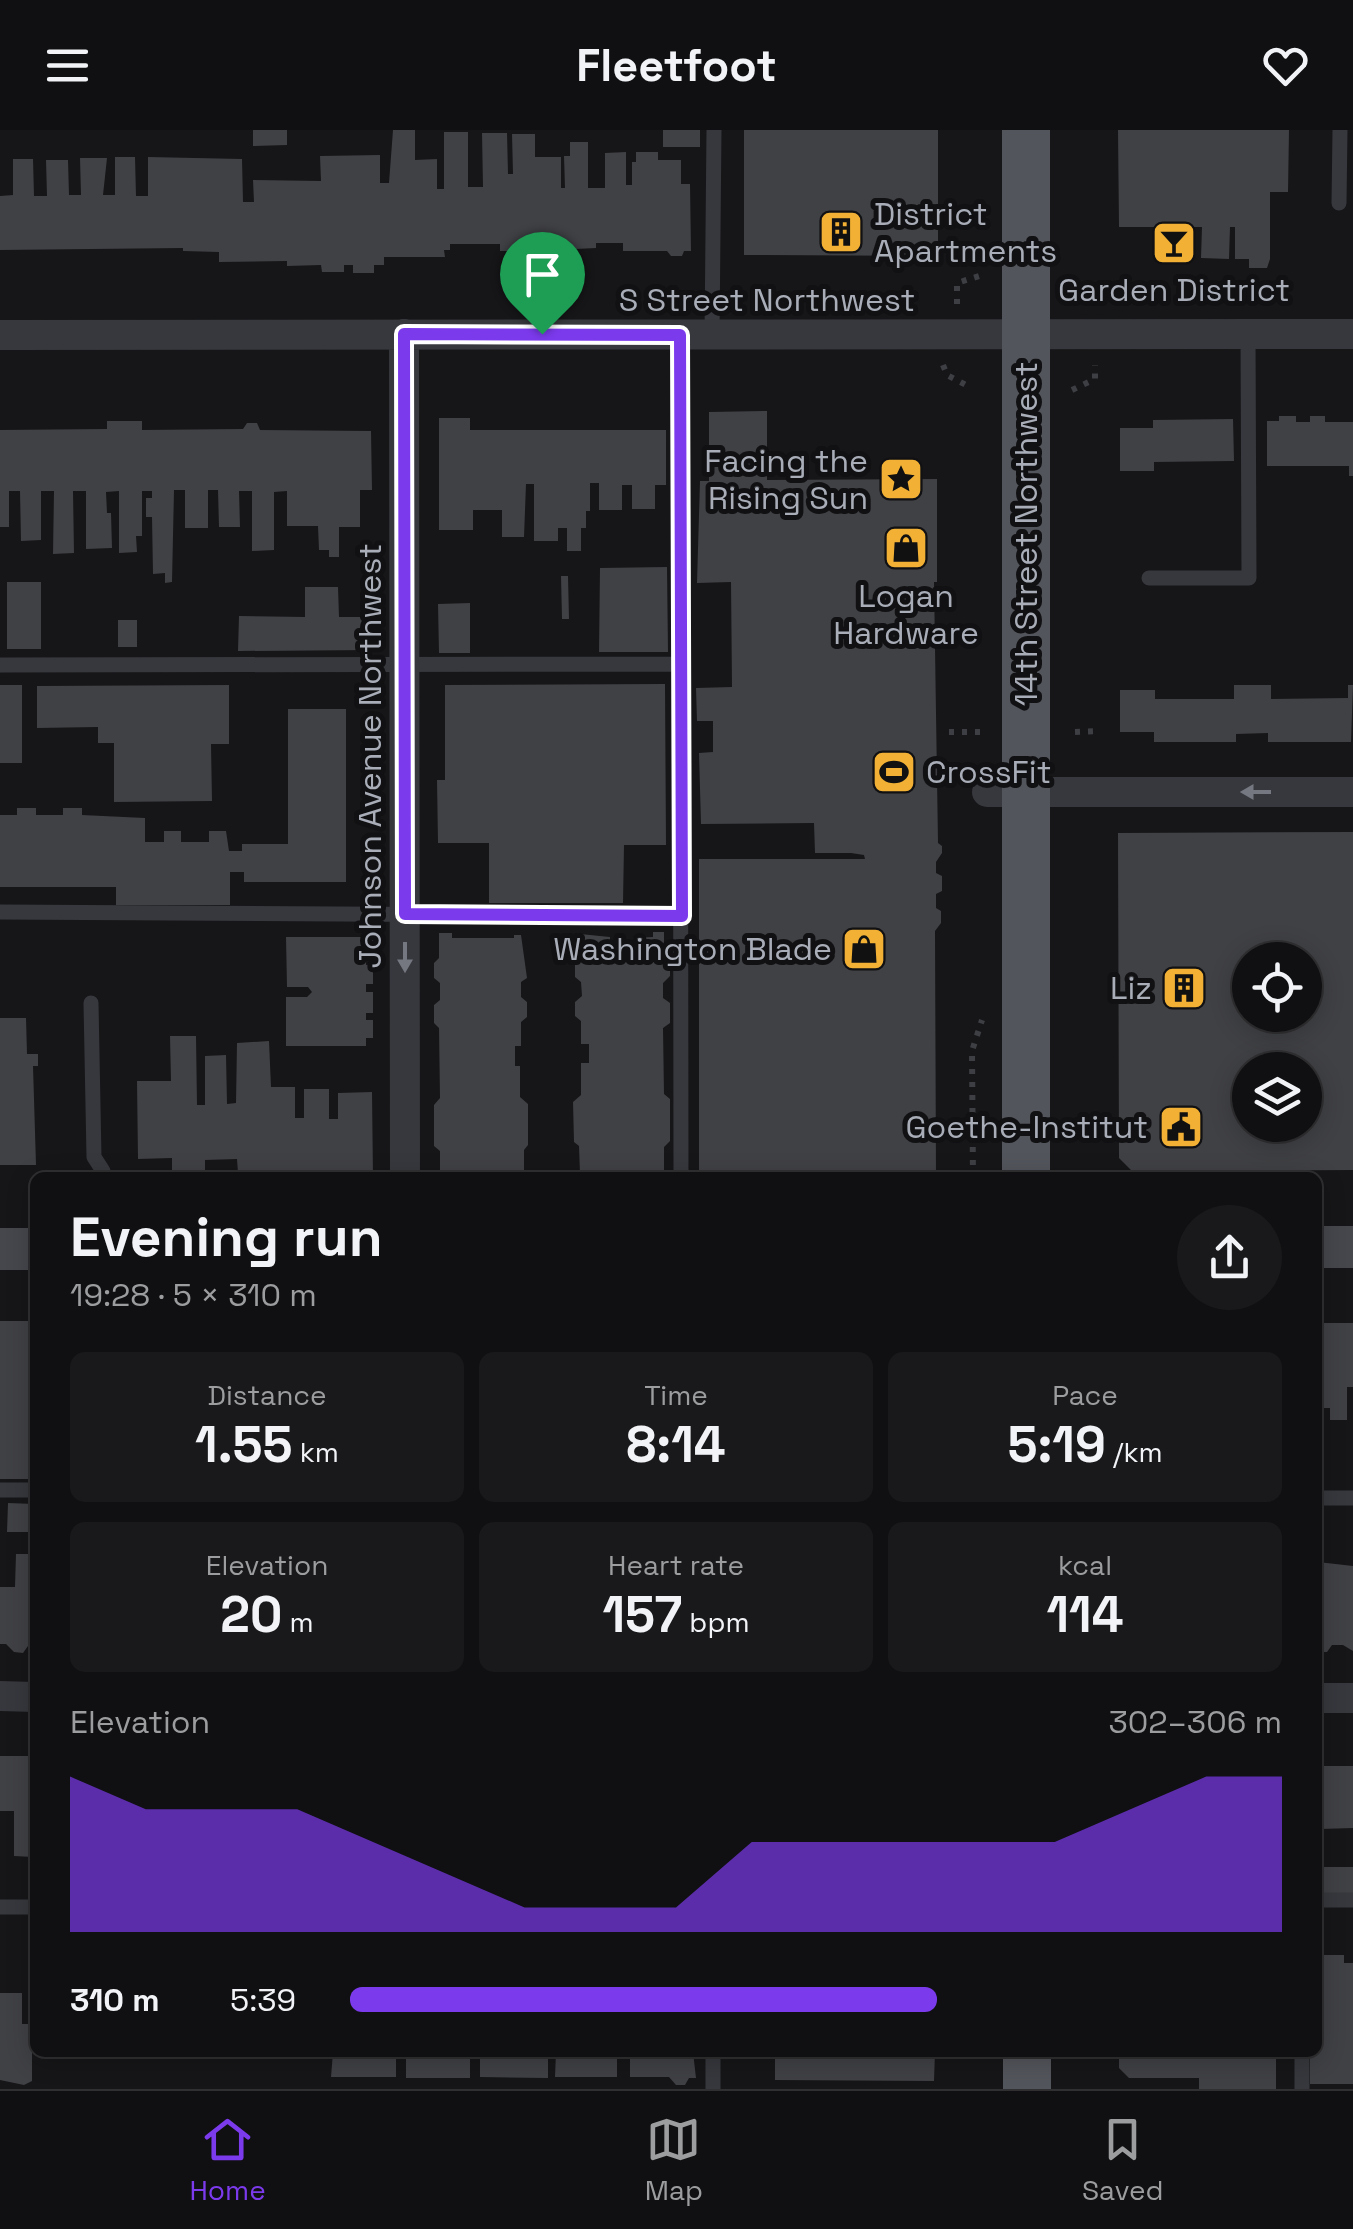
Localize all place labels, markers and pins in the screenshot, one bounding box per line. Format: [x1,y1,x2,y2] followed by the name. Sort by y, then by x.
[874,194,1057,271] place label: District Apartments
[818,209,864,255] building icon: District Apartments
[1151,220,1197,266] bar icon: Garden District
[500,232,585,335] pin
[1058,270,1290,310] place label: Garden District
[704,441,868,518] place label: Facing the Rising Sun
[878,456,924,502] place icon: Facing the Rising Sun
[883,525,929,571] shop icon: Logan Hardware
[833,576,979,653] place label: Logan Hardware
[871,749,917,795] sports icon: CrossFit
[926,752,1051,792] place label: CrossFit
[841,926,887,972] shop icon: Washington Blade
[553,929,832,969] place label: Washington Blade
[1161,965,1207,1011] building icon: Liz
[1110,968,1152,1008] place label: Liz
[1158,1104,1204,1150] public building icon: Goethe-Institut
[905,1107,1148,1147] place label: Goethe-Institut

